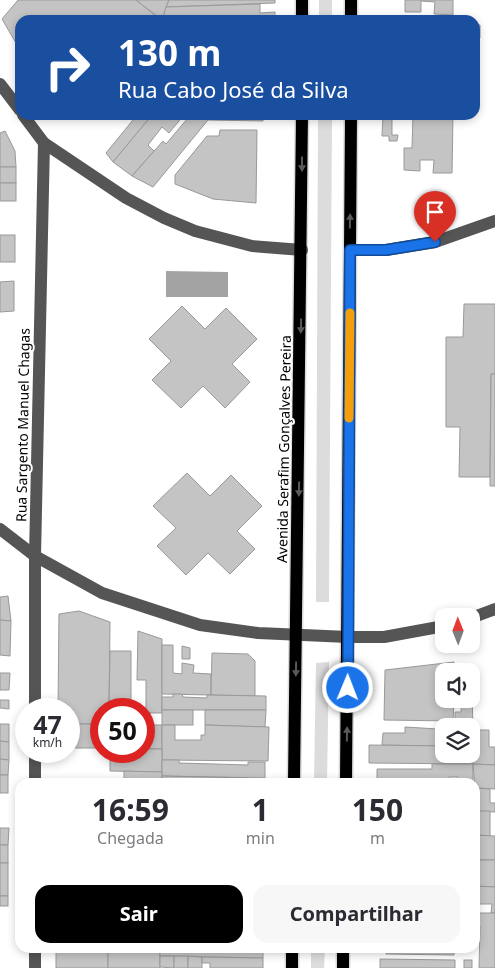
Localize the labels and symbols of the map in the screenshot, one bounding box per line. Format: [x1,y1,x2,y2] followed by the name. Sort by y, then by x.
[298,156,306,172] one-way arrow
[414,191,456,242] pin
[347,213,355,229] one-way arrow
[297,318,305,334] one-way arrow
[11,328,34,522] street label: Rua Sargento Manuel Chagas
[272,335,295,563] street label: Avenida Serafim Gonçalves Pereira
[295,481,303,497] one-way arrow
[435,608,480,652] north arrow
[292,661,300,677] one-way arrow
[321,661,373,713] position arrow
[90,698,155,763] speed limit sign: 50
[343,726,351,742] one-way arrow

